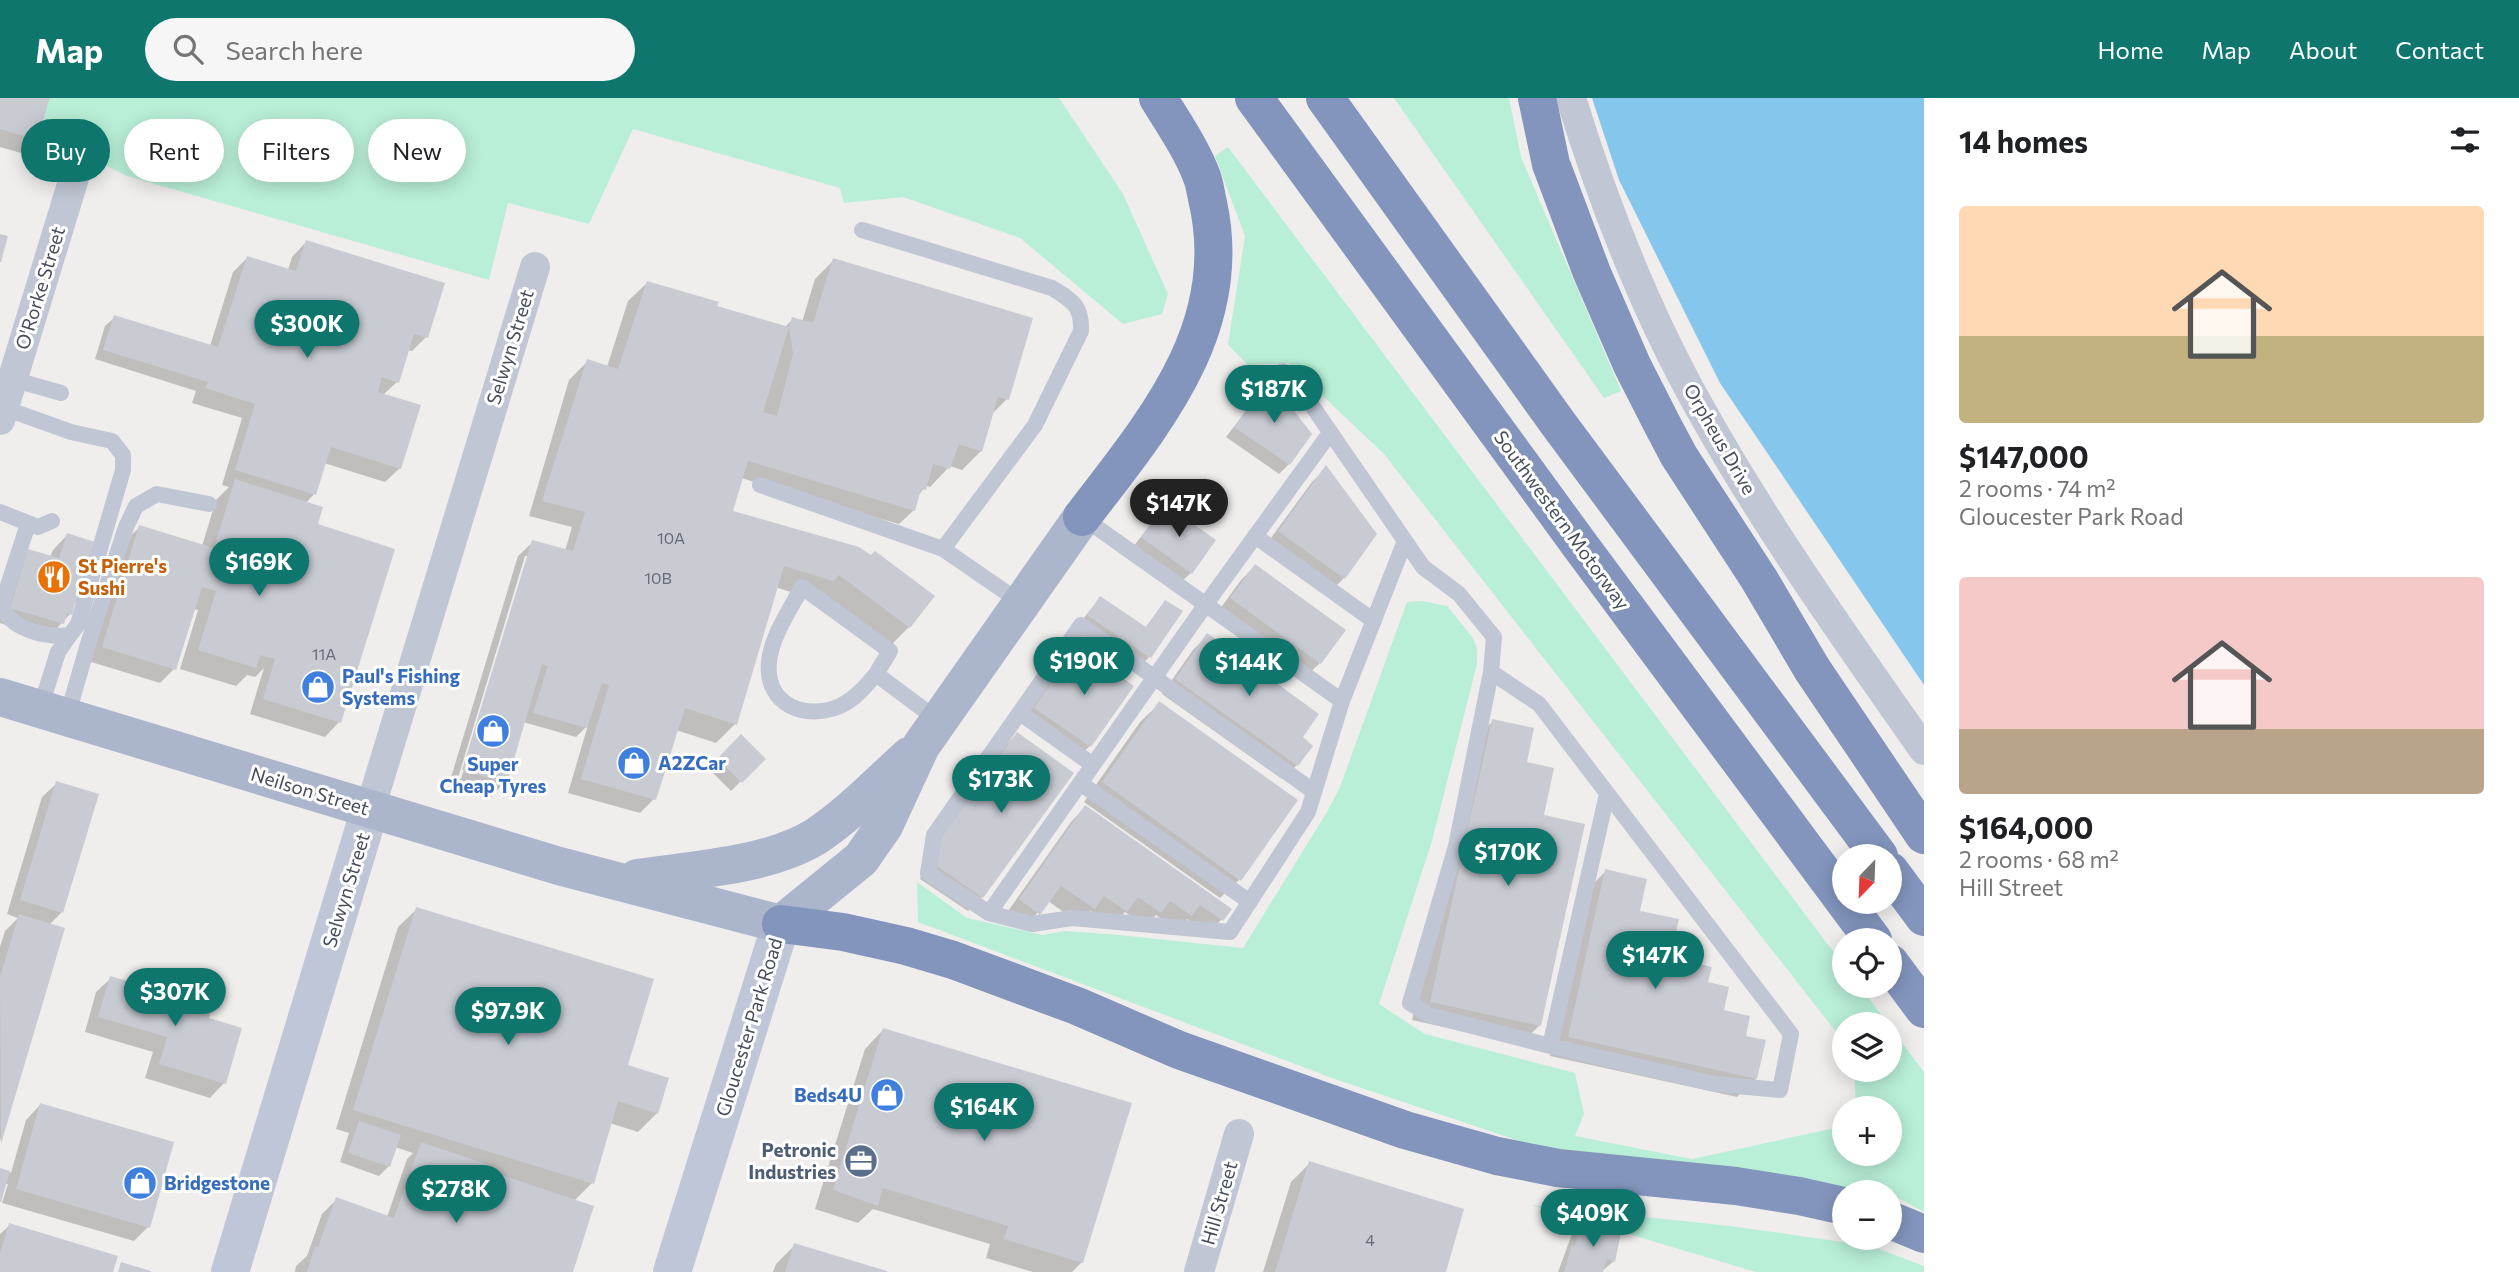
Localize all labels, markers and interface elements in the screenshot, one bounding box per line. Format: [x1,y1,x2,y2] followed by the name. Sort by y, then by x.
[145,18,635,81] search box
[35,29,103,70] text: Map
[169,30,207,68] icon: search
[225,34,363,65] text: Search here
[2098,35,2164,64] text: Home
[2202,35,2251,64] text: Map
[2289,35,2357,64] text: About
[2395,35,2484,64] text: Contact
[21,119,110,182] chip: Buy
[124,119,224,182] chip: Rent
[238,119,354,182] chip: Filters
[368,119,466,182] chip: New
[2446,121,2484,159] icon: filters
[1959,122,2088,159] text: 14 homes
[10,223,69,352] street label: O'Rorke Street
[2159,251,2285,377] icon: home
[481,286,538,407] street label: Selwyn Street
[258,300,356,360] pin: $300K
[270,309,344,337] text: $300K
[1225,366,1323,425] pin: $187K
[1241,374,1307,402] text: $187K
[1679,379,1761,498] street label: Orpheus Drive
[1490,426,1635,614] street label: Southwestern Motorway
[1959,437,2089,474] text: $147,000
[1959,474,2115,502] text: 2 rooms · 74 m²
[1130,480,1228,539] pin: $147K
[1146,488,1212,516] text: $147K
[1959,502,2183,530] text: Gloucester Park Road
[657,528,685,547] house number: 10A
[210,538,308,598] pin: $169K
[225,547,293,575] text: $169K
[78,554,167,599] place label: St Pierre's Sushi
[35,558,73,596] restaurant icon: St Pierre's Sushi
[644,568,672,587] house number: 10B
[2159,622,2285,748] icon: home
[1035,638,1133,697] pin: $190K
[1200,638,1298,698] pin: $144K
[312,644,336,663] house number: 11A
[1049,646,1119,674] text: $190K
[1215,647,1283,675] text: $144K
[342,664,461,709] place label: Paul's Fishing Systems
[299,668,337,706] shop icon: Paul's Fishing Systems
[474,712,512,750] shop icon: Super Cheap Tyres
[615,744,653,782] shop icon: A2ZCar
[658,751,726,774] place label: A2ZCar
[440,752,547,797] place label: Super Cheap Tyres
[952,756,1050,815] pin: $173K
[248,762,372,819] street label: Neilson Street
[968,764,1034,792] text: $173K
[1959,808,2094,845] text: $164,000
[1459,828,1557,888] pin: $170K
[317,829,374,950] street label: Selwyn Street
[1474,837,1542,865] text: $170K
[1832,844,1902,914] north arrow
[1832,844,1902,1250] map controls
[1959,845,2119,873] text: 2 rooms · 68 m²
[1959,873,2063,901] text: Hill Street
[1832,928,1902,998] button: locate
[1606,932,1704,991] pin: $147K
[710,935,787,1119] street label: Gloucester Park Road
[1622,940,1688,968] text: $147K
[126,968,224,1028] pin: $307K
[140,977,210,1005] text: $307K
[451,988,565,1047] pin: $97.9K
[471,996,545,1024] text: $97.9K
[1832,1012,1902,1082] button: layers
[868,1076,906,1114] shop icon: Beds4U
[794,1083,862,1106] place label: Beds4U
[935,1084,1033,1143] pin: $164K
[950,1092,1018,1120] text: $164K
[1832,1096,1902,1166] button: +
[748,1138,836,1183] place label: Petronic Industries
[842,1142,880,1180] office icon: Petronic Industries
[1196,1158,1241,1247] street label: Hill Street
[121,1164,159,1202] shop icon: Bridgestone
[407,1166,505,1225] pin: $278K
[164,1171,270,1194] place label: Bridgestone
[422,1174,490,1202] text: $278K
[1832,1180,1902,1250] button: −
[1544,1190,1642,1249] pin: $409K
[1557,1198,1629,1226] text: $409K
[1365,1230,1375,1249] house number: 4

